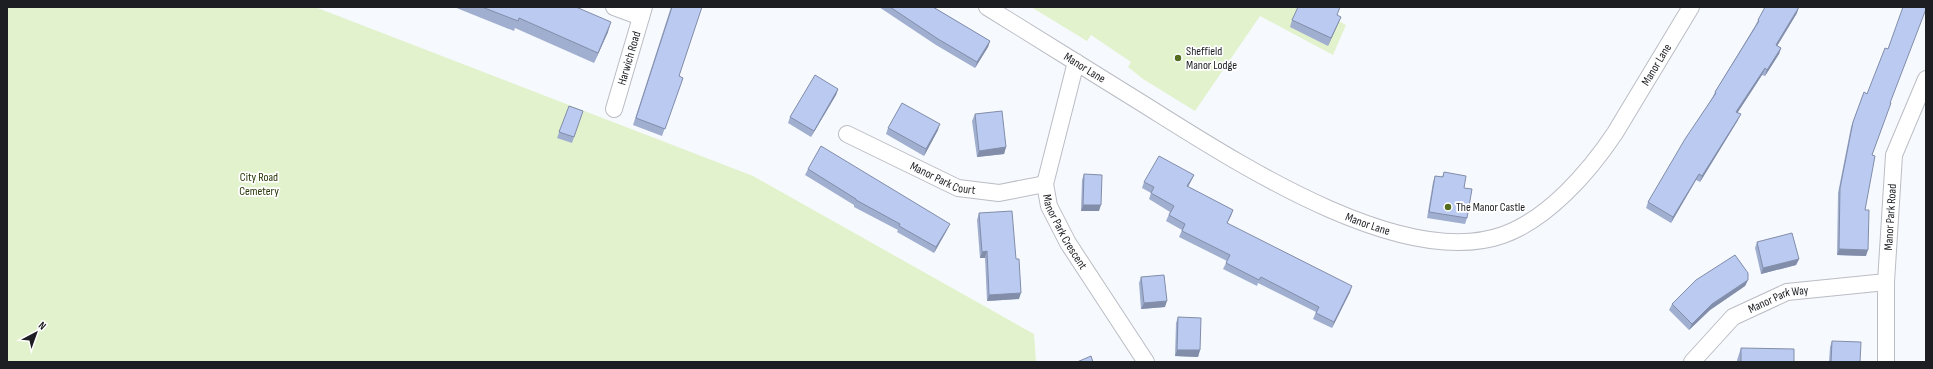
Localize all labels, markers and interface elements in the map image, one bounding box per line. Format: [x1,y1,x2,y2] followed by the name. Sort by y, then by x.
[614,30,644,87] street label: Harwich Road
[1638,41,1675,89] street label: Manor Lane
[1186,44,1237,73] place label: Sheffield Manor Lodge
[1061,49,1108,87] street label: Manor Lane
[1173,53,1183,63] marker: Sheffield Manor Lodge
[907,159,976,198] street label: Manor Park Court
[239,170,279,199] park label: City Road Cemetery
[1881,183,1900,251] street label: Manor Park Road
[1039,193,1090,273] street label: Manor Park Crescent
[1456,200,1525,215] place label: The Manor Castle
[1443,202,1453,212] marker: The Manor Castle
[1343,210,1392,239] street label: Manor Lane
[1746,283,1809,317] street label: Manor Park Way
[16,313,56,353] north arrow
[36,319,49,333] text: N

